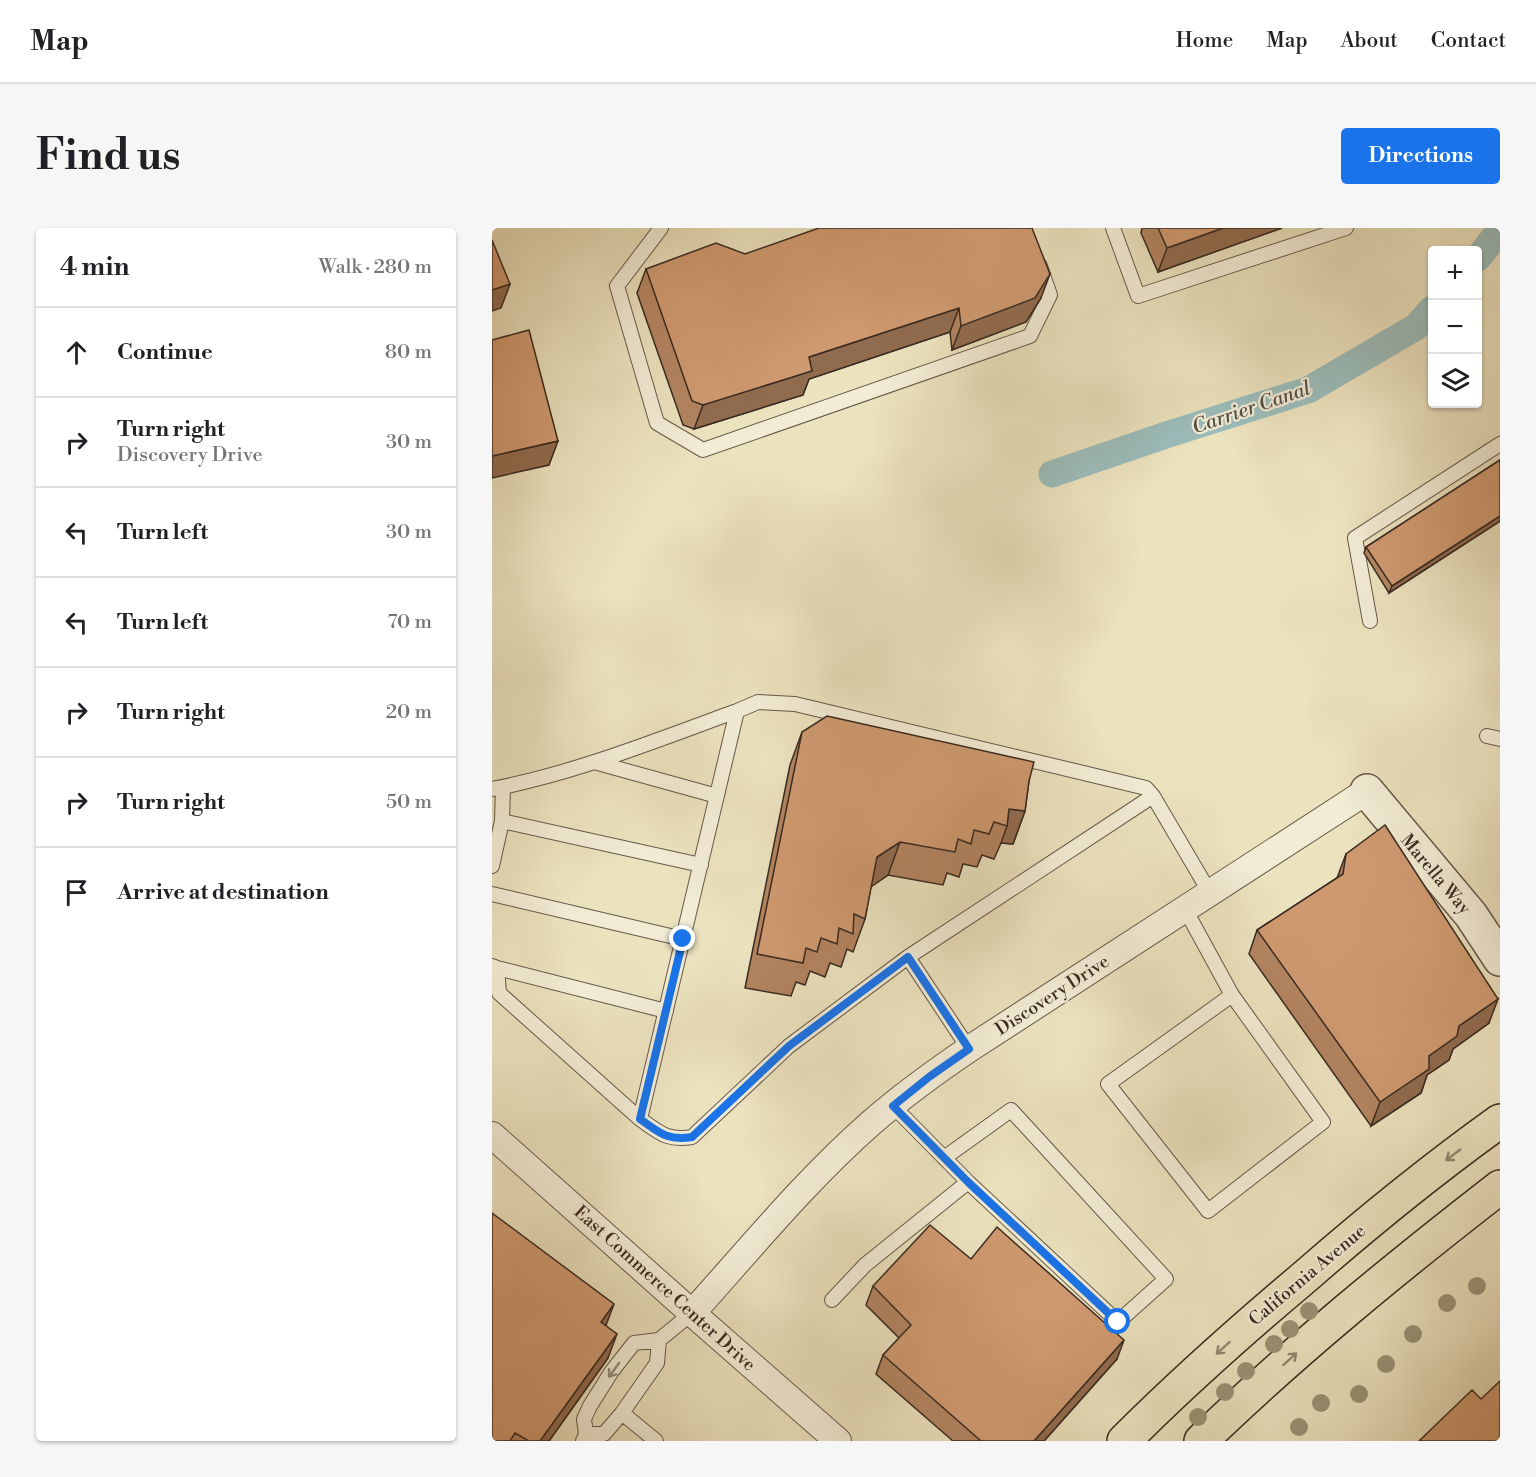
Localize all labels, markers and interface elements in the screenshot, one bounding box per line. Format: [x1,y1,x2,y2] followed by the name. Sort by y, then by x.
[30,24,89,59] text: Map
[1176,28,1233,54] text: Home
[1266,28,1308,54] text: Map
[1341,28,1398,54] text: About
[1431,28,1506,54] text: Contact
[1341,128,1500,184] button: Directions
[36,130,180,183] text: Find us
[1428,246,1482,408] map controls
[1428,246,1482,300] button: +
[60,251,130,283] text: 4 min
[319,255,432,280] text: Walk · 280 m
[1428,300,1482,354] button: −
[60,336,93,369] icon: ahead
[117,339,213,366] text: Continue
[385,340,432,365] text: 80 m
[1428,354,1482,408] button: layers
[1189,376,1315,440] water label: Carrier Canal
[117,416,225,443] text: Turn right
[60,426,93,459] icon: right
[386,430,432,455] text: 30 m
[117,443,263,468] text: Discovery Drive
[60,516,93,549] icon: left
[117,519,208,546] text: Turn left
[386,520,432,545] text: 30 m
[60,606,93,639] icon: left
[117,609,208,636] text: Turn left
[388,610,432,635] text: 70 m
[60,696,93,729] icon: right
[117,699,225,726] text: Turn right
[386,700,432,725] text: 20 m
[60,786,93,819] icon: right
[117,789,225,816] text: Turn right
[386,790,432,815] text: 50 m
[1395,829,1476,919] street label: Marella Way
[60,876,93,909] icon: arrive
[117,879,329,906] text: Arrive at destination
[669,925,695,951] route end
[991,950,1114,1041] street label: Discovery Drive
[1445,1149,1461,1162] one-way arrow
[569,1201,760,1376] street label: East Commerce Center Drive
[1244,1220,1371,1331] street label: California Avenue
[1104,1308,1130,1334] route start
[1216,1341,1231,1355] one-way arrow
[1282,1352,1297,1366] one-way arrow
[607,1361,620,1377] one-way arrow

